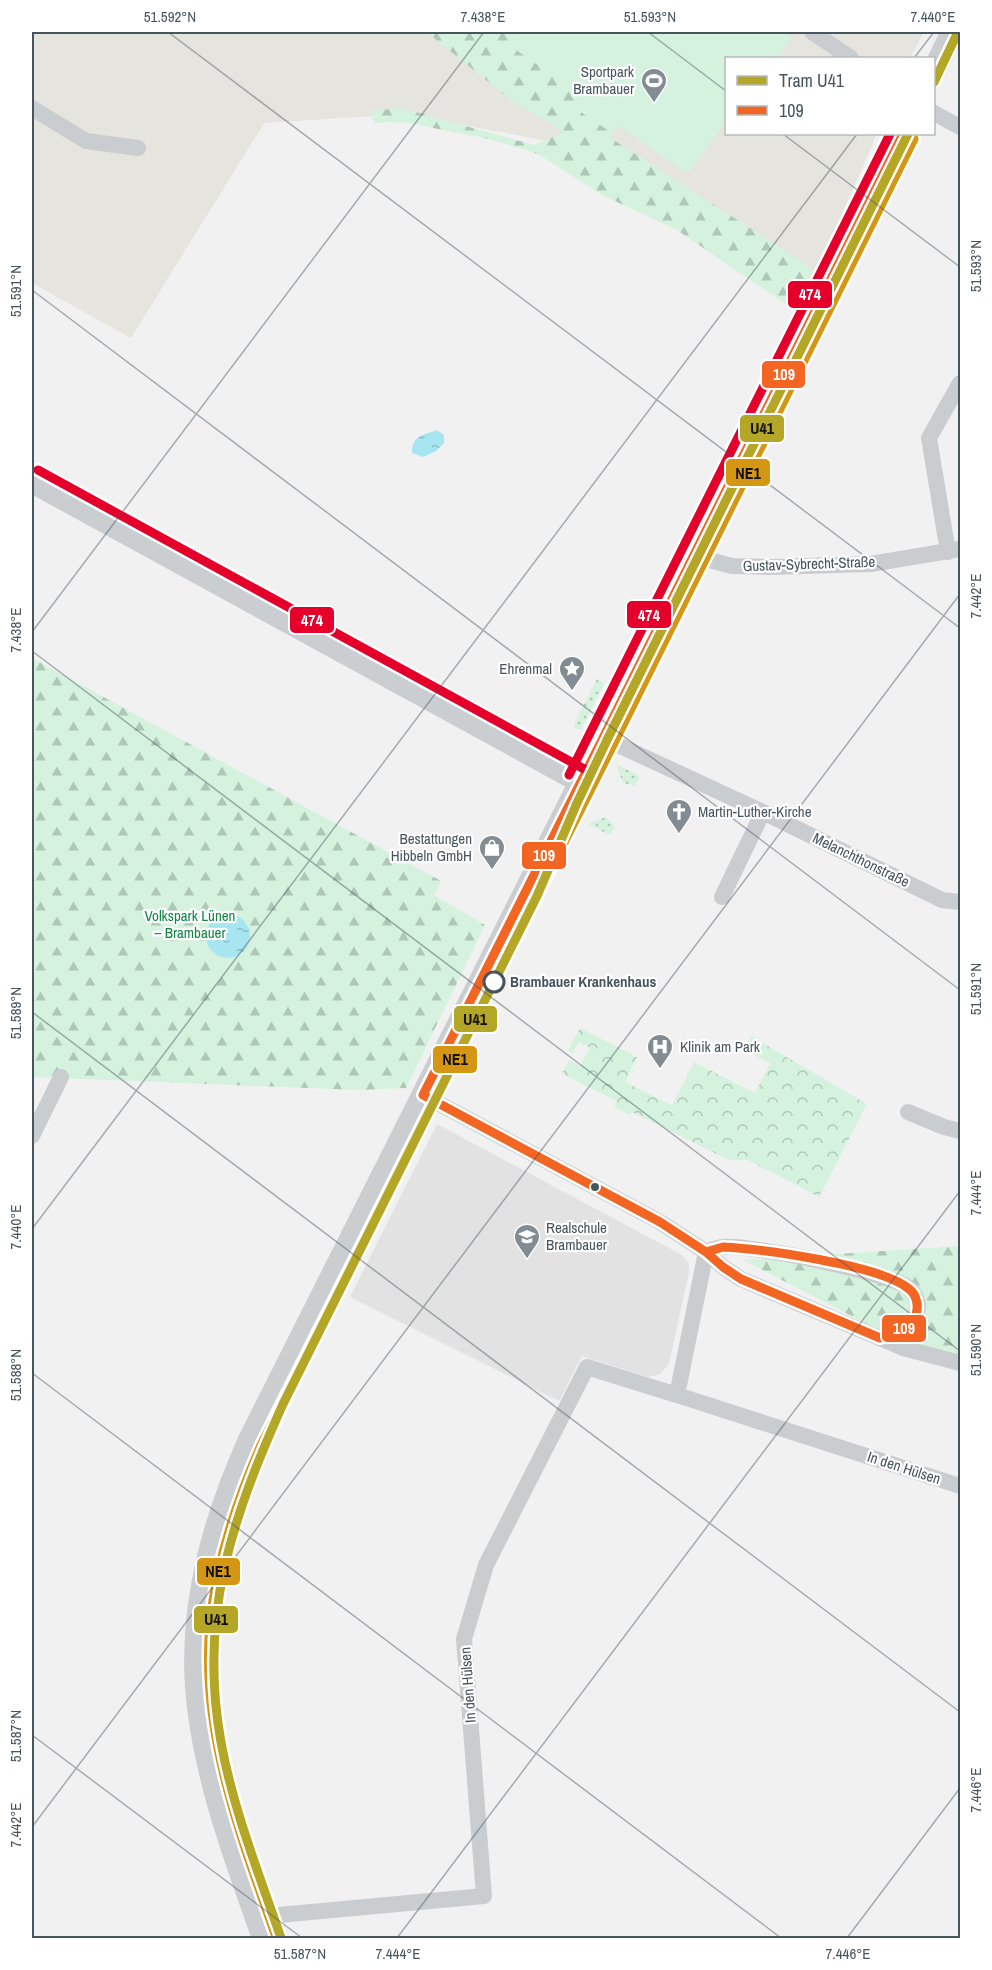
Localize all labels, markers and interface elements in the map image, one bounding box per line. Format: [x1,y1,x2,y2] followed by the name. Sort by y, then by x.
[144,6,196,27] text: 51.592°N
[461,6,506,27] text: 7.438°E
[624,6,676,27] text: 51.593°N
[911,6,956,27] text: 7.440°E
[725,57,935,135] legend
[573,61,635,99] place label: Sportpark Brambauer
[639,66,669,104] sports icon: Sportpark Brambauer
[779,68,845,93] text: Tram U41
[779,98,804,123] text: 109
[965,240,986,292] text: 51.593°N
[5,265,26,317] text: 51.591°N
[787,280,833,309] line badge: 474
[799,283,822,305] text: 474
[761,360,806,389] line badge: 109
[773,363,795,385] text: 109
[739,414,785,443] line badge: U41
[750,417,775,439] text: U41
[725,458,771,487] line badge: NE1
[735,462,761,484] text: NE1
[742,551,876,576] street label: Gustav-Sybrecht-Straße
[965,574,986,619] text: 7.442°E
[626,600,672,629] line badge: 474
[638,604,661,626] text: 474
[289,606,335,634] line badge: 474
[5,608,26,653] text: 7.438°E
[301,609,324,631] text: 474
[557,654,587,692] place icon: Ehrenmal
[499,658,552,679] place label: Ehrenmal
[664,797,694,835] church icon: Martin-Luther-Kirche
[698,801,812,822] place label: Martin-Luther-Kirche
[809,827,913,892] street label: Melanchthonstraße
[391,828,472,866] place label: Bestattungen Hibbeln GmbH
[477,833,507,871] shop icon: Bestattungen Hibbeln GmbH
[521,841,567,870] line badge: 109
[533,844,555,866] text: 109
[145,905,235,943] park label: Volkspark Lünen – Brambauer
[965,963,986,1015] text: 51.591°N
[483,971,505,993] marker: Brambauer Krankenhaus
[510,971,656,992] place label: Brambauer Krankenhaus
[5,987,26,1039] text: 51.589°N
[453,1005,498,1033] line badge: U41
[463,1008,488,1030] text: U41
[645,1032,675,1070] hospital icon: Klinik am Park
[680,1036,761,1057] place label: Klinik am Park
[432,1045,478,1074] line badge: NE1
[442,1048,468,1070] text: NE1
[965,1171,986,1216] text: 7.444°E
[589,1181,601,1193] unlabelled marker
[5,1205,26,1250] text: 7.440°E
[546,1217,607,1255] place label: Realschule Brambauer
[512,1222,542,1260] school or university icon: Realschule Brambauer
[881,1314,927,1343] line badge: 109
[893,1317,915,1339] text: 109
[965,1324,986,1376] text: 51.590°N
[5,1349,26,1401] text: 51.588°N
[865,1446,943,1489] street label: In den Hülsen
[196,1557,241,1586] line badge: NE1
[205,1560,231,1582] text: NE1
[193,1605,239,1634] line badge: U41
[204,1608,229,1630] text: U41
[454,1646,481,1724] street label: In den Hülsen
[5,1710,26,1762] text: 51.587°N
[965,1768,986,1813] text: 7.446°E
[5,1803,26,1848] text: 7.442°E
[274,1943,326,1964] text: 51.587°N
[376,1943,421,1964] text: 7.444°E
[826,1943,871,1964] text: 7.446°E

